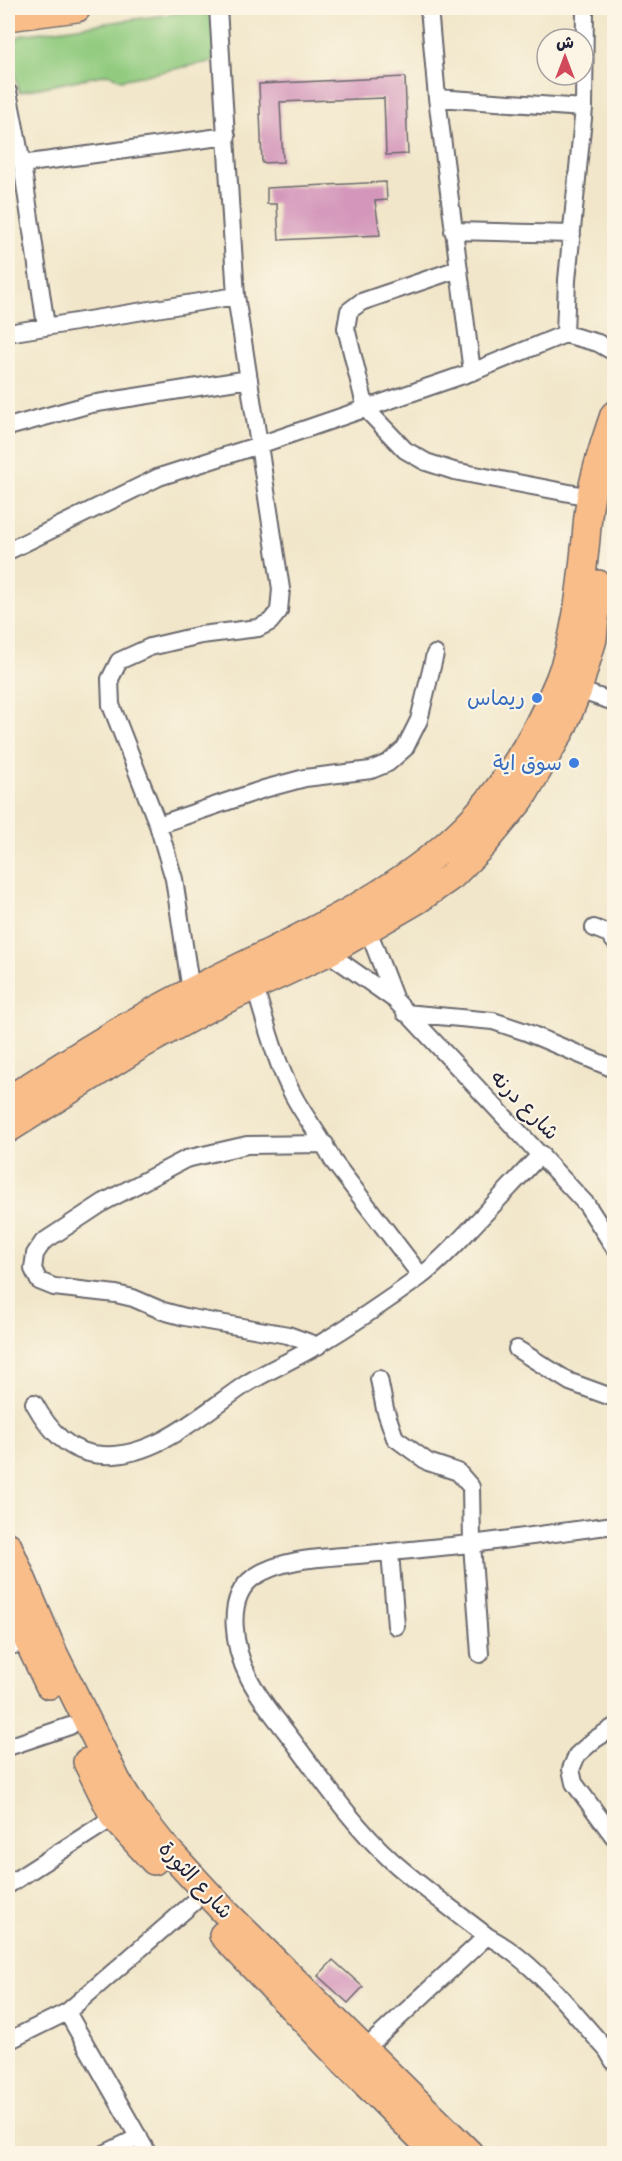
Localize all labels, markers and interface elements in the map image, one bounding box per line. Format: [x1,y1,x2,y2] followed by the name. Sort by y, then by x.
[535,27,595,87] north arrow
[556,33,574,54] text: ش
[467,685,525,713] place label: ريماس
[530,691,544,705] marker: ريماس
[493,750,562,778] place label: سوق اية
[567,756,581,770] marker: سوق اية
[484,1065,565,1147] street label: شارع درنه
[152,1836,239,1926] street label: شارع الثورة

